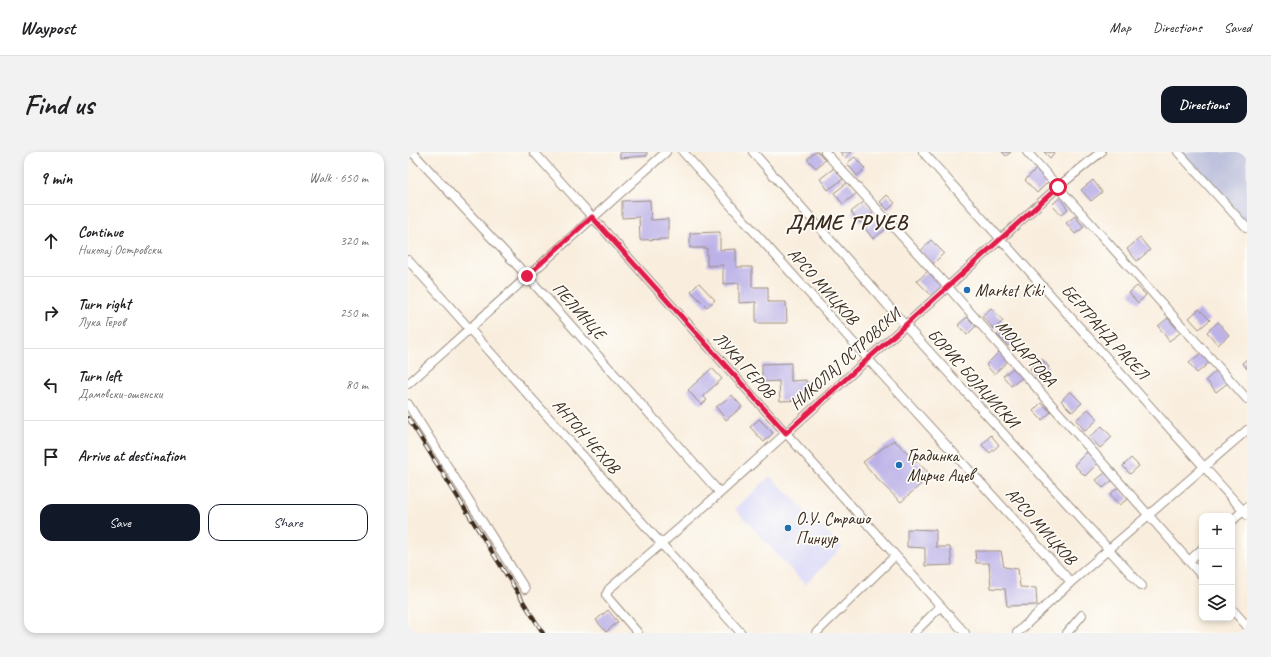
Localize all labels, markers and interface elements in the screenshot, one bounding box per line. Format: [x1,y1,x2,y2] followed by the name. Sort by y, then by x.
[20,16,75,40] text: Waypost
[1110,19,1131,36] text: Map
[1153,19,1202,36] text: Directions
[1224,19,1251,36] text: Saved
[1161,86,1247,123] button: Directions
[24,87,94,122] text: Find us
[40,168,72,189] text: 9 min
[309,170,368,186] text: Walk · 650 m
[1049,178,1067,196] route start
[786,209,909,235] district label: ДАМЕ ГРУЕВ
[78,223,123,242] text: Continue
[40,230,62,252] icon: ahead
[340,233,368,249] text: 320 m
[78,242,162,258] text: Николај Островски
[783,243,864,330] street label: АРСО МИЦКОВ
[518,267,536,285] route end
[548,278,612,346] street label: ПЕЛИНЦЕ
[975,280,1045,301] place label: Market Kiki
[1057,280,1154,385] street label: БЕРТРАНД РАСЕЛ
[962,285,972,295] marker: Market Kiki
[78,295,131,314] text: Turn right
[40,302,62,324] icon: right
[785,302,907,414] street label: НИКОЛАЈ ОСТРОВСКИ
[340,305,368,321] text: 250 m
[78,314,125,330] text: Лука Геров
[991,315,1061,392] street label: МОЦАРТОВА
[923,324,1025,434] street label: БОРИС БОЈАЏИСКИ
[709,328,780,404] street label: ЛУКА ГЕРОВ
[78,367,121,386] text: Turn left
[40,374,62,396] icon: left
[346,377,368,393] text: 80 m
[78,386,162,402] text: Дамовски-ошенски
[548,394,625,479] street label: АНТОН ЧЕХОВ
[907,445,978,486] place label: Градинка Мирче Ацев
[40,446,62,468] icon: arrive
[78,447,185,466] text: Arrive at destination
[894,460,904,470] marker: Градинка Мирче Ацев
[1001,483,1082,570] street label: АРСО МИЦКОВ
[40,504,200,541] button: Save
[208,504,368,541] button: Share
[796,508,872,549] place label: О.У. Страшо Пинџур
[1199,513,1235,621] map controls
[1199,513,1235,549] button: +
[783,523,793,533] marker: О.У. Страшо Пинџур
[1199,549,1235,585] button: −
[1199,585,1235,621] button: layers

